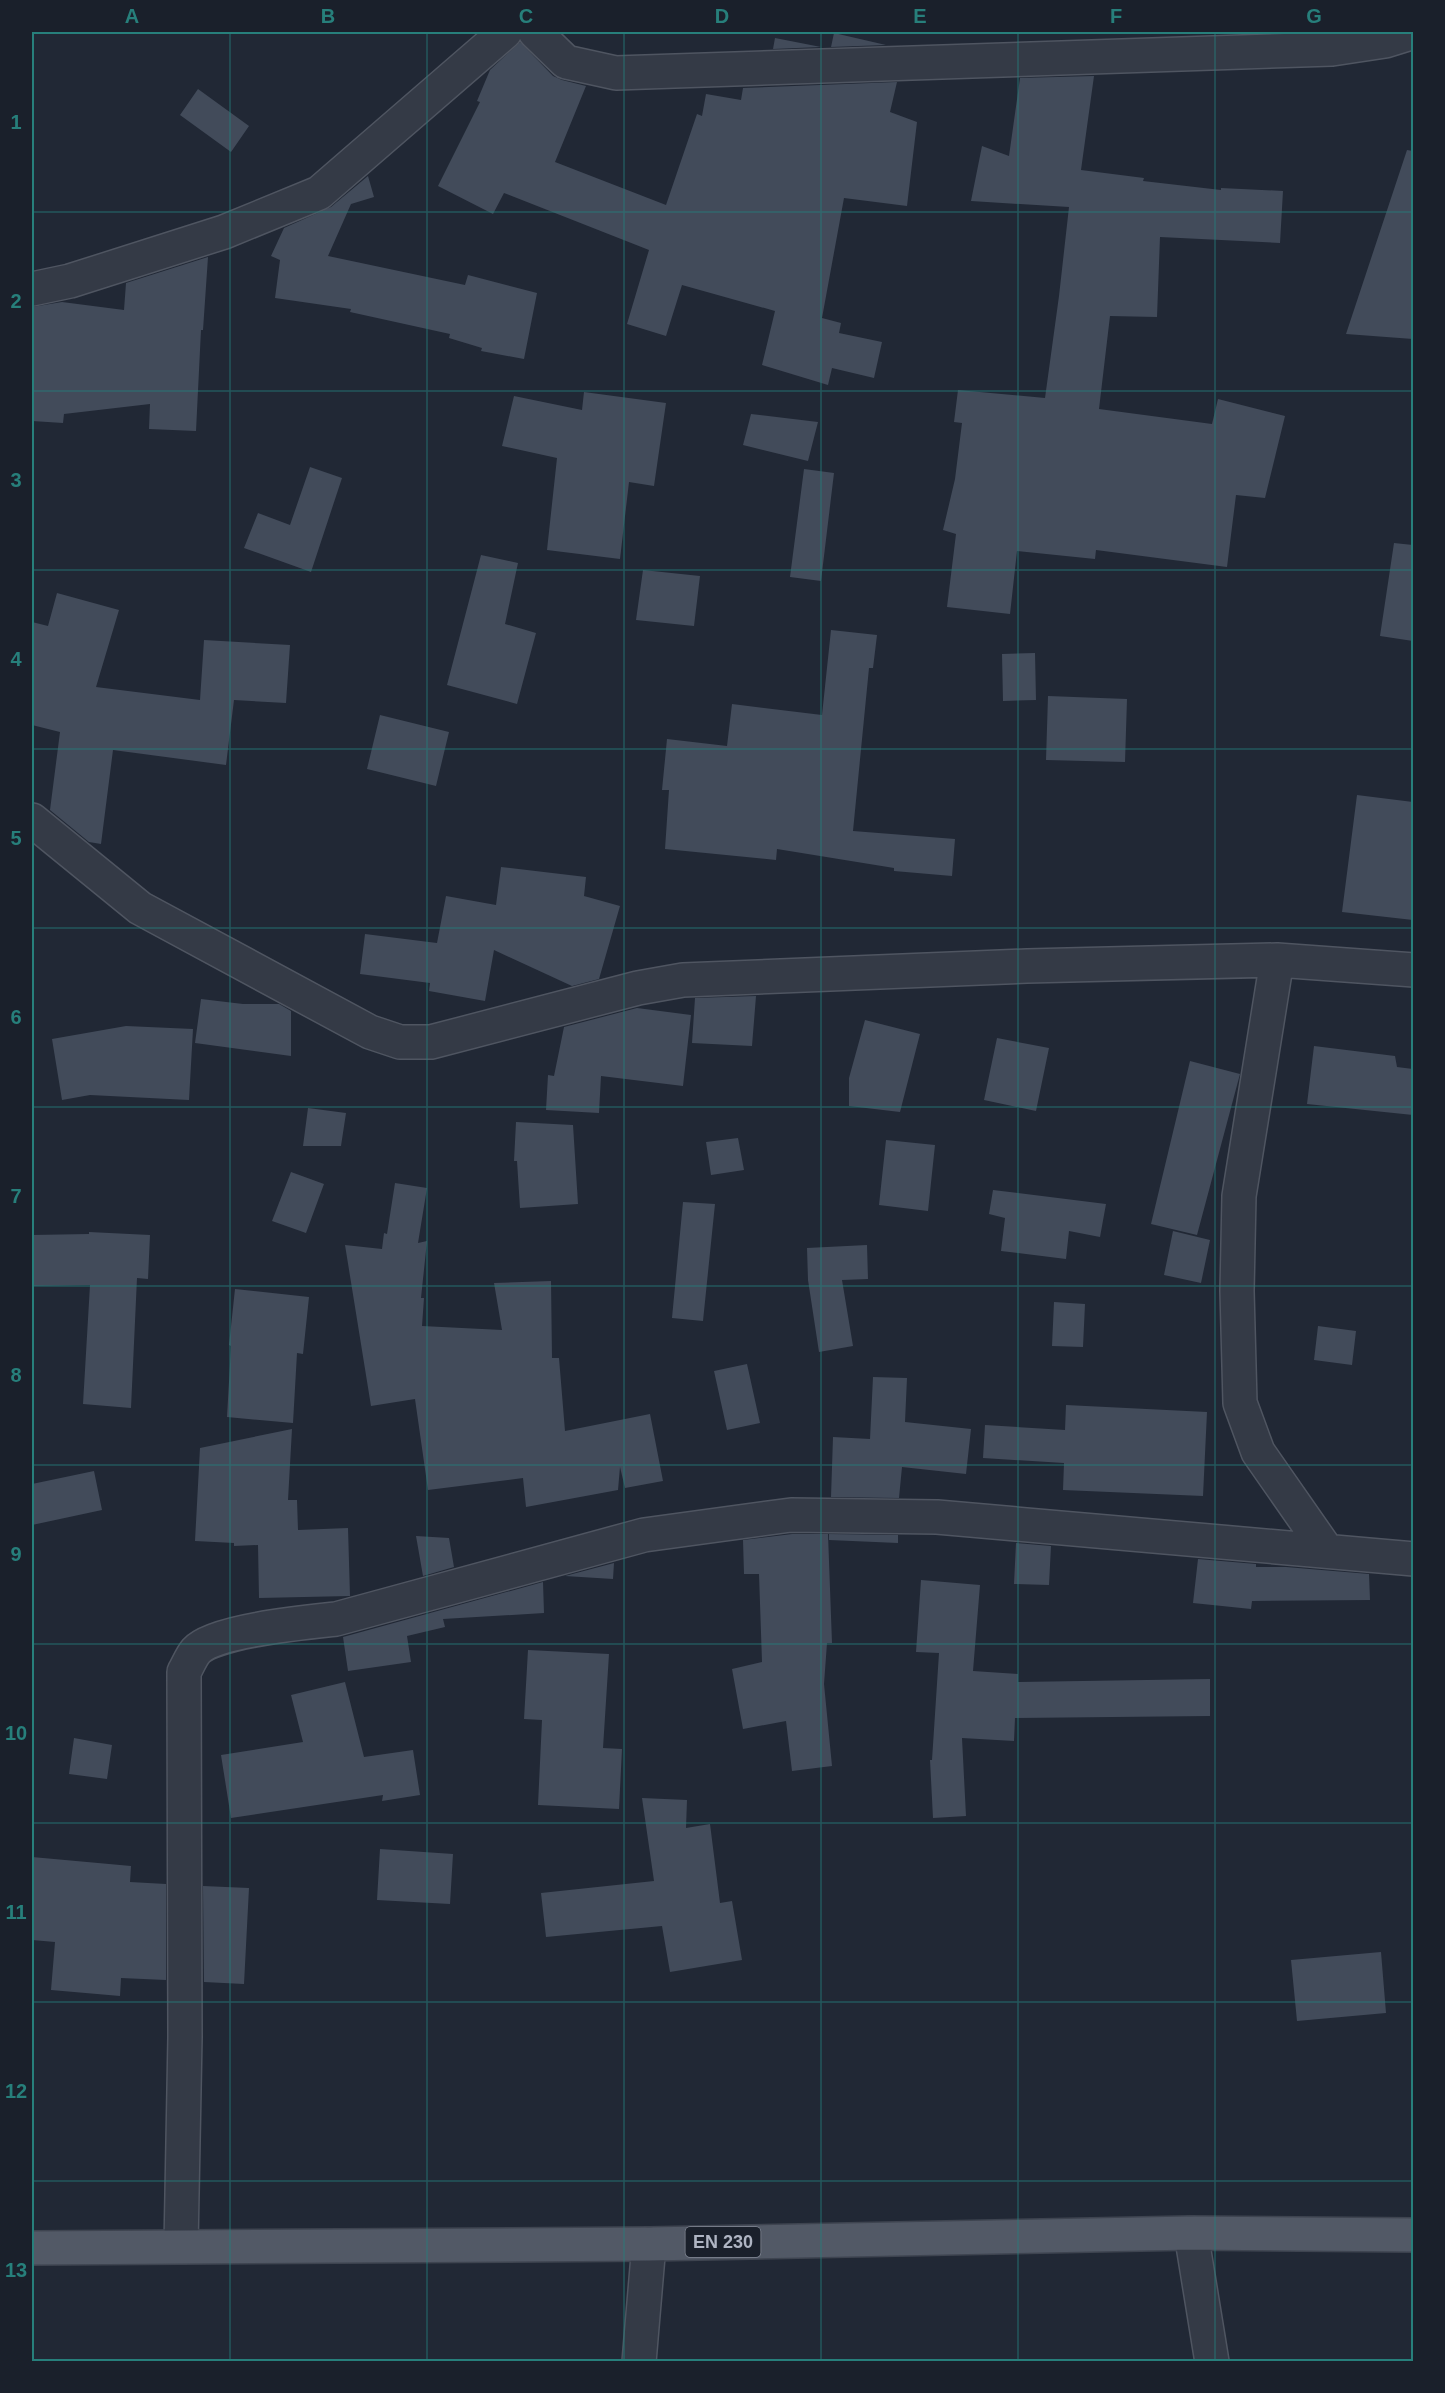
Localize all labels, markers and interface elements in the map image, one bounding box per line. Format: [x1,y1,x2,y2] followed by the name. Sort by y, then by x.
[125,5,139,27] text: A
[321,5,335,27] text: B
[519,5,533,27] text: C
[715,5,729,27] text: D
[913,5,927,27] text: E
[1110,5,1122,27] text: F
[1306,5,1322,27] text: G
[10,111,22,133] text: 1
[10,290,22,312] text: 2
[10,469,22,491] text: 3
[10,648,22,670] text: 4
[10,827,22,849] text: 5
[10,1006,22,1028] text: 6
[10,1185,22,1207] text: 7
[10,1364,22,1386] text: 8
[10,1543,22,1565] text: 9
[5,1722,27,1744] text: 10
[5,1901,27,1923] text: 11
[5,2080,27,2102] text: 12
[686,2227,760,2257] road number: EN 230
[5,2259,27,2281] text: 13

